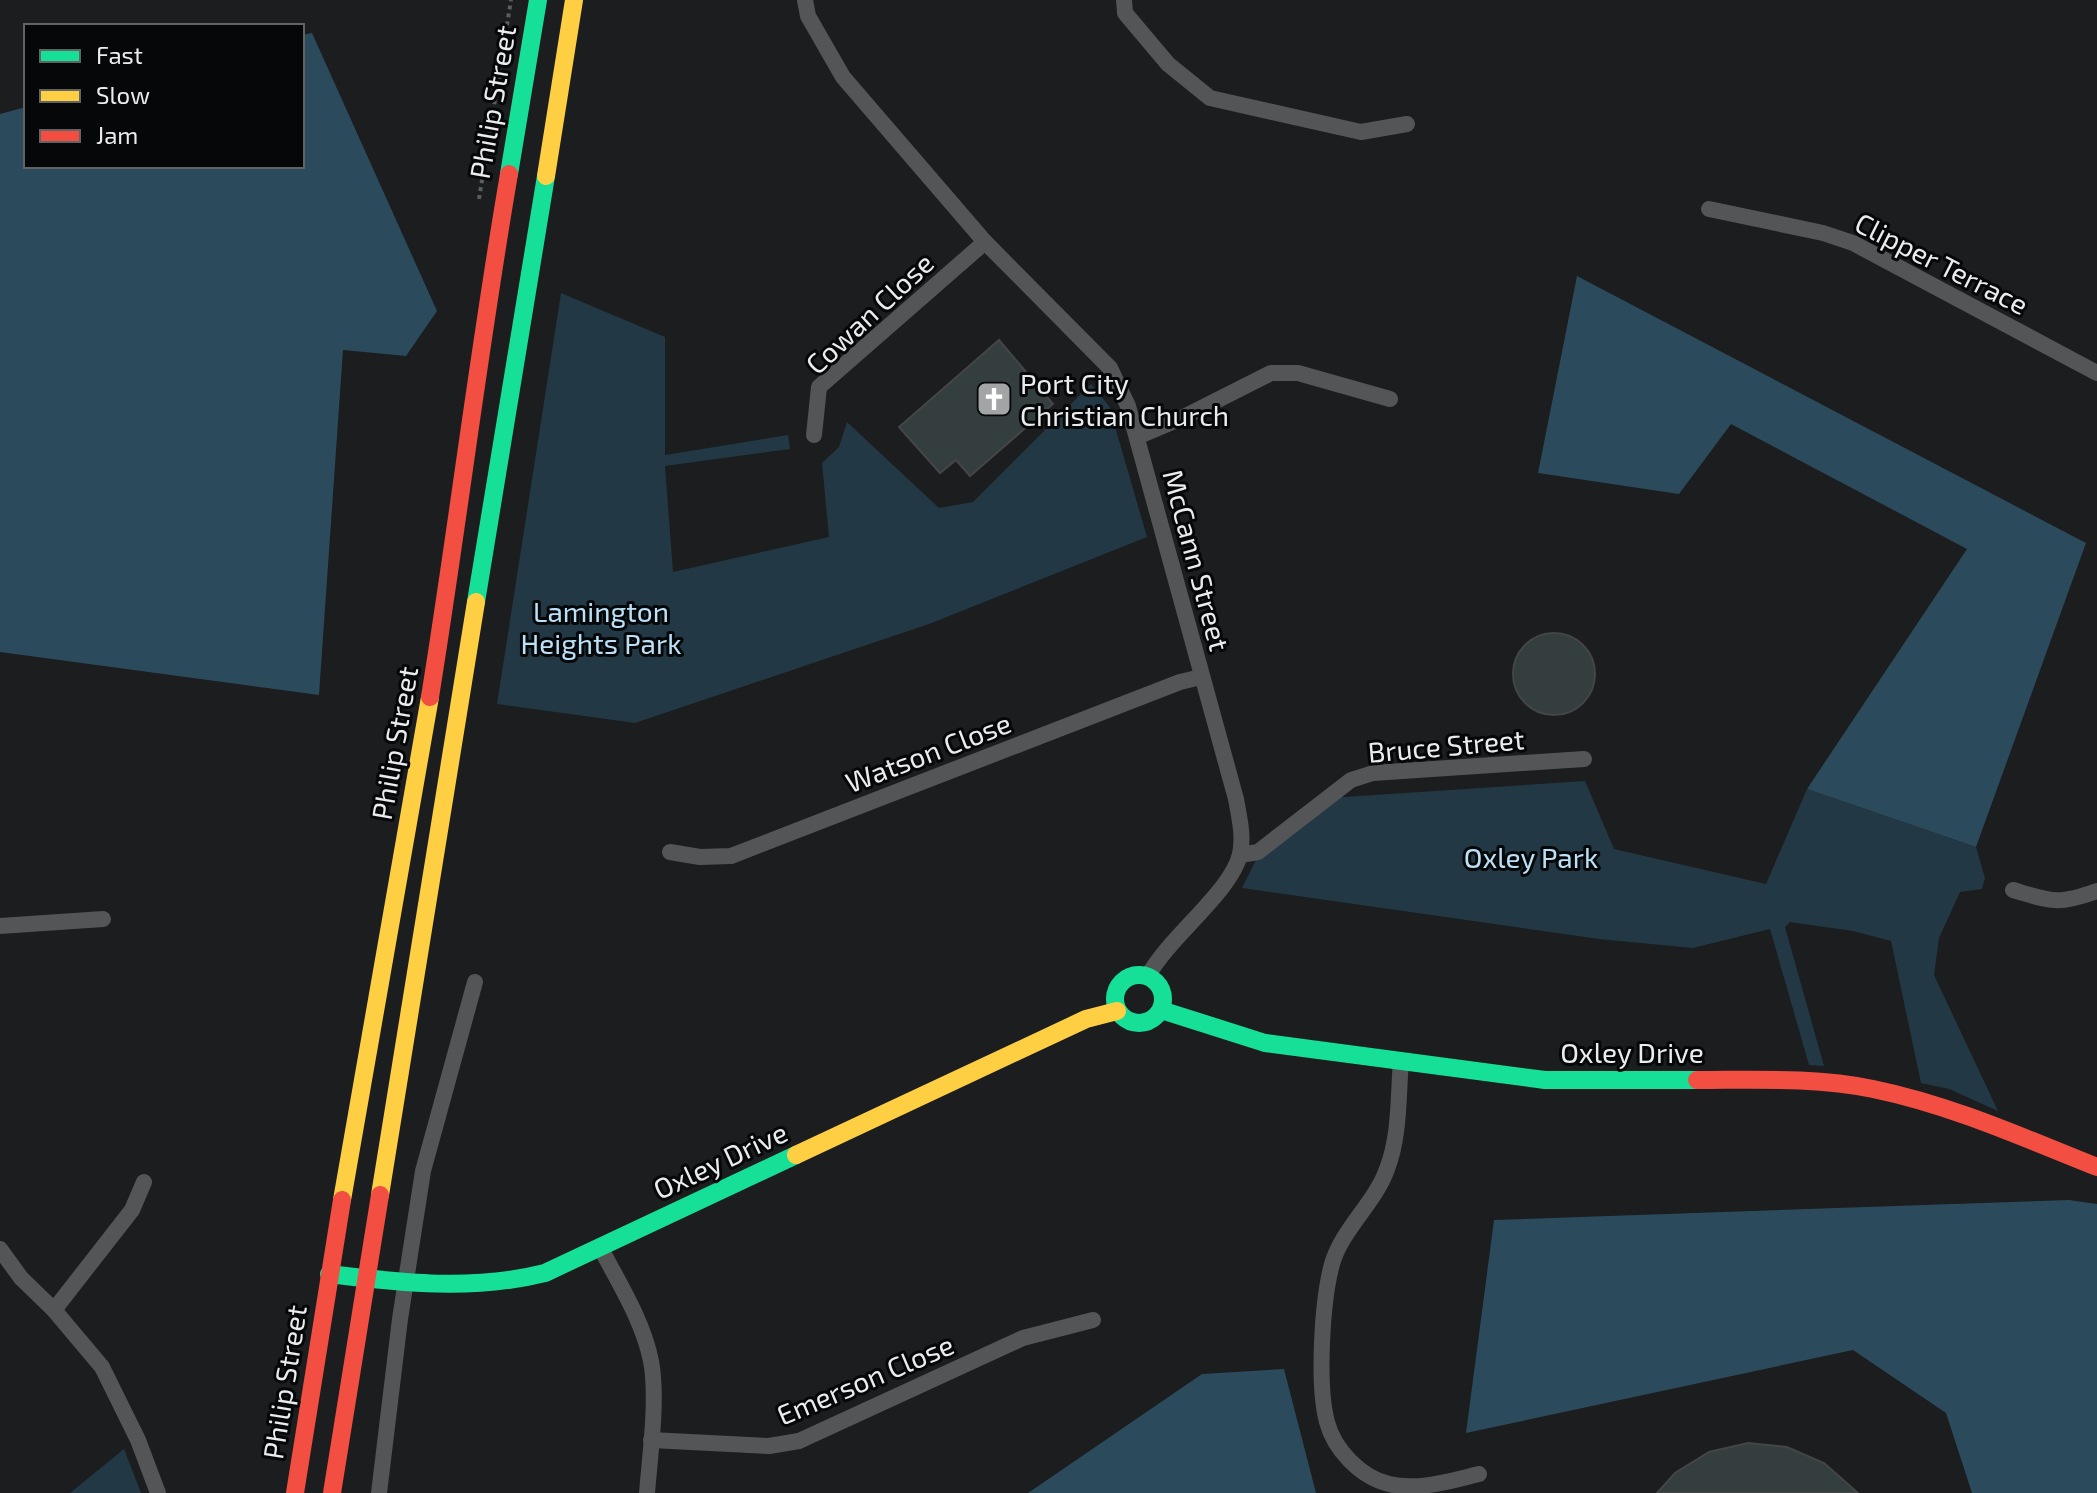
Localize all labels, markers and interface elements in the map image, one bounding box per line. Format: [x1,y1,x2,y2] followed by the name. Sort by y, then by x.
[462,23,522,181] street label: Philip Street
[24,24,304,168] legend
[96,40,143,69] text: Fast
[96,80,150,109] text: Slow
[96,120,138,149] text: Jam
[1850,205,2034,321] street label: Clipper Terrace
[798,245,940,381] street label: Cowan Close
[1020,366,1229,432] place label: Port City Christian Church
[975,380,1013,418] church icon: Port City Christian Church
[1156,466,1238,654] street label: McCann Street
[521,594,681,660] park label: Lamington Heights Park
[364,664,424,822] street label: Philip Street
[841,705,1015,799] street label: Watson Close
[1366,721,1526,769] street label: Bruce Street
[1464,840,1598,874] park label: Oxley Park
[1560,1035,1704,1069] street label: Oxley Drive
[648,1114,792,1206] street label: Oxley Drive
[255,1303,313,1461] street label: Philip Street
[772,1327,958,1431] street label: Emerson Close

